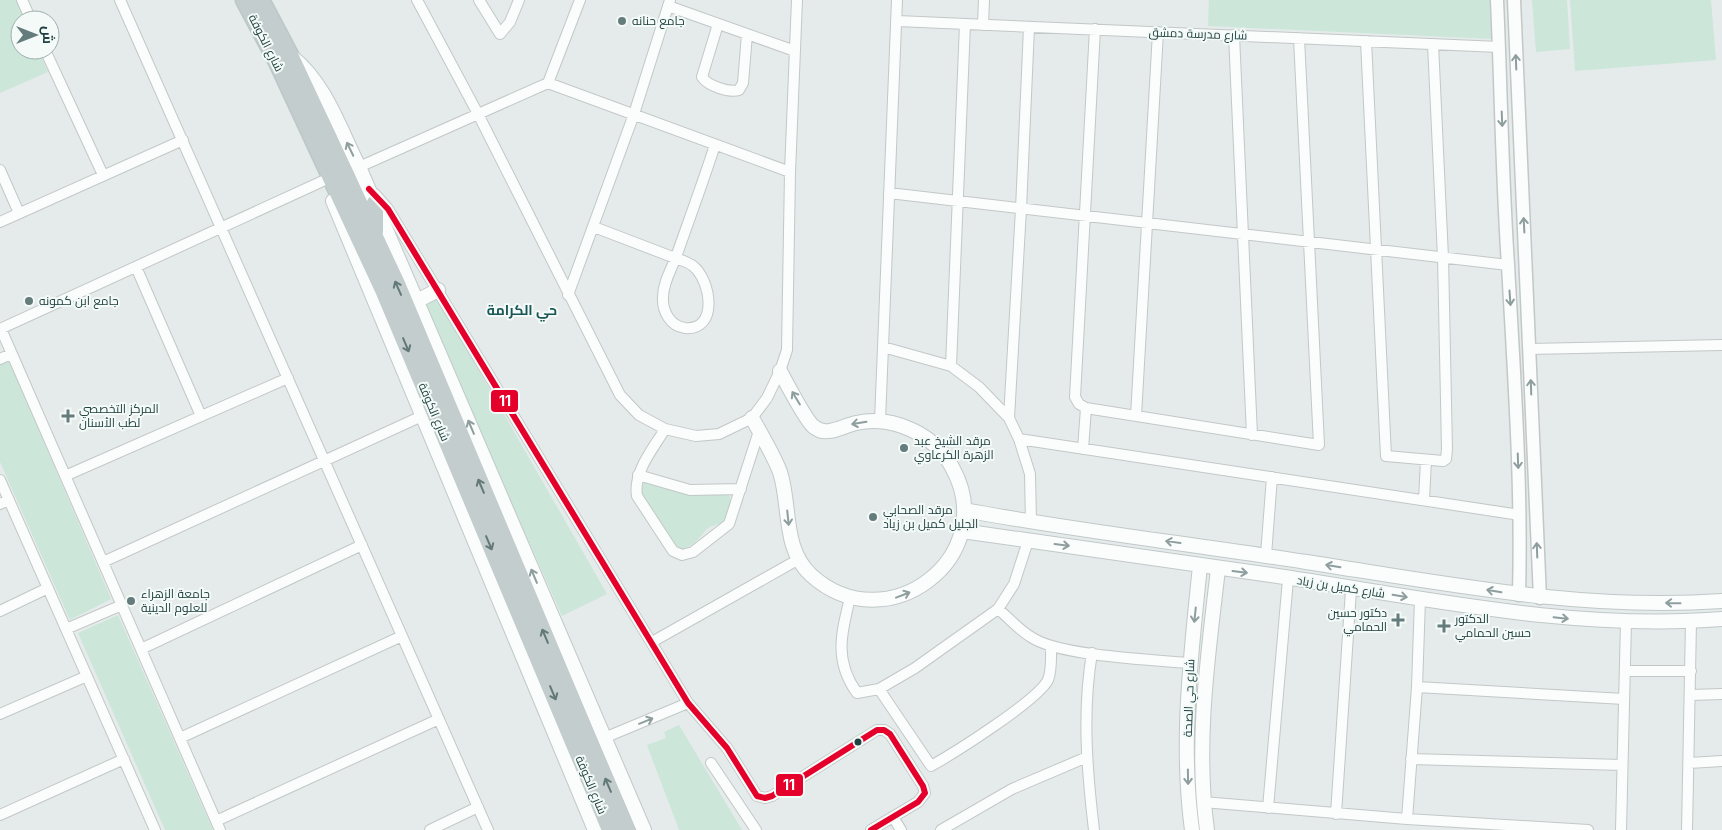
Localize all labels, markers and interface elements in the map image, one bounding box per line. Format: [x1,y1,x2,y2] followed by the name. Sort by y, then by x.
[10,10,60,60] north arrow
[245,12,287,74] street label: شارع الكوفة
[632,13,685,29] place label: جامع حنانه
[616,15,628,27] marker: جامع حنانه
[1148,24,1248,44] street label: شارع مدرسة دمشق
[39,26,57,44] text: ش
[1512,55,1521,71] one-way arrow
[1497,110,1507,126] one-way arrow
[345,142,355,157] one-way arrow
[1519,217,1528,233] one-way arrow
[393,281,403,296] one-way arrow
[1505,290,1515,306] one-way arrow
[39,293,119,309] place label: جامع ابن كمونه
[23,295,35,307] marker: جامع ابن كمونه
[487,301,557,322] district label: حي الكرامة
[402,337,411,352] one-way arrow
[1526,379,1535,395] one-way arrow
[414,380,454,444] street label: شارع الكوفة
[490,389,519,413] line badge: 11
[499,392,511,409] text: 11
[791,392,801,406] one-way arrow
[79,401,159,430] place label: المركز التخصصي لطب الأسنان
[61,409,75,423] marker: المركز التخصصي لطب الأسنان
[851,419,867,429] one-way arrow
[465,420,475,435] one-way arrow
[914,433,994,465] place label: مرقد الشيخ عبد الزهرة الكرعاوي
[898,442,910,454] marker: مرقد الشيخ عبد الزهرة الكرعاوي
[1513,452,1523,468] one-way arrow
[476,479,485,494] one-way arrow
[883,502,978,531] place label: مرقد الصحابي الجليل كميل بن زياد
[783,510,793,526] one-way arrow
[867,511,879,523] marker: مرقد الصحابي الجليل كميل بن زياد
[485,535,495,550] one-way arrow
[1165,537,1181,547] one-way arrow
[1053,540,1069,550] one-way arrow
[1532,542,1541,558] one-way arrow
[1326,561,1342,571] one-way arrow
[1231,567,1247,577] one-way arrow
[529,569,539,584] one-way arrow
[1296,572,1386,602] street label: شارع كميل بن زياد
[141,586,210,616] place label: جامعة الزهراء للعلوم الدينية
[1486,586,1502,596] one-way arrow
[895,590,910,599] one-way arrow
[1392,592,1408,602] one-way arrow
[125,595,137,607] marker: جامعة الزهراء للعلوم الدينية
[1666,598,1682,608] one-way arrow
[1328,605,1387,637] place label: دكتور حسين الحمامي
[1190,606,1200,622] one-way arrow
[1454,611,1531,643] place label: الدكتور حسين الحمامي
[1391,613,1405,627] marker: دكتور حسين الحمامي
[1553,613,1569,623] one-way arrow
[1437,619,1451,633] marker: الدكتور حسين الحمامي
[539,629,549,644] one-way arrow
[1180,659,1200,737] street label: شارع حي الصحة
[548,685,558,700] one-way arrow
[638,716,653,725] one-way arrow
[853,737,863,747] unlabelled marker
[571,753,611,817] street label: شارع الكوفة
[1183,768,1193,785] one-way arrow
[775,773,804,797] line badge: 11
[783,776,795,793] text: 11
[603,778,613,793] one-way arrow

